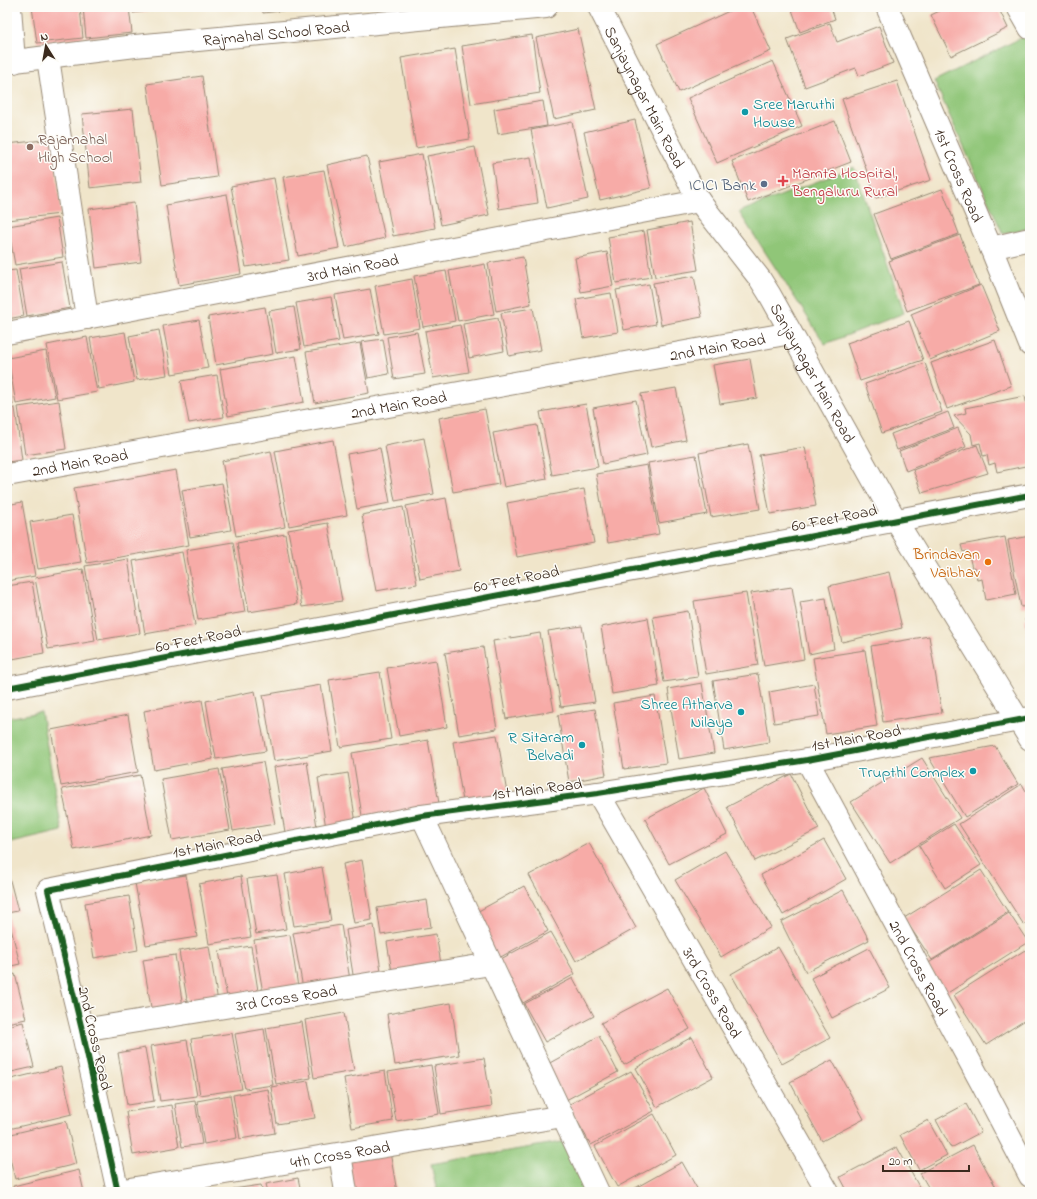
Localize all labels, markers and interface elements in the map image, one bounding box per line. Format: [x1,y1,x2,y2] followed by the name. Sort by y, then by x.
[202,16,351,53] street label: Rajmahal School Road
[597,22,690,173] street label: Sanjaynagar Main Road
[26,26,66,66] north arrow
[39,29,49,46] text: N
[753,93,835,135] place label: Sree Maruthi House
[740,107,750,117] marker: Sree Maruthi House
[927,125,988,226] street label: 1st Cross Road
[38,128,112,170] place label: Rajamahal High School
[25,142,35,152] marker: Rajamahal High School
[791,162,898,204] place label: Mamta Hospital, Bengaluru Rural
[689,174,757,198] place label: ICICI Bank
[777,175,789,187] marker: Mamta Hospital, Bengaluru Rural
[759,179,769,189] marker: ICICI Bank
[305,249,401,289] street label: 3rd Main Road
[763,299,860,448] street label: Sanjaynagar Main Road
[668,328,768,369] street label: 2nd Main Road
[349,386,449,426] street label: 2nd Main Road
[30,443,130,484] street label: 2nd Main Road
[789,499,879,539] street label: 60 Feet Road
[912,543,981,585] place label: Brindavan Vaibhav
[983,557,993,567] marker: Brindavan Vaibhav
[471,560,561,600] street label: 60 Feet Road
[153,620,243,660] street label: 60 Feet Road
[641,693,733,735] place label: Shree Atharva Nilaya
[736,707,746,717] marker: Shree Atharva Nilaya
[810,719,903,759] street label: 1st Main Road
[508,726,574,768] place label: R Sitaram Belvadi
[577,740,587,750] marker: R Sitaram Belvadi
[858,761,965,785] place label: Trupthi Complex
[968,766,978,776] marker: Trupthi Complex
[491,773,584,807] street label: 1st Main Road
[171,825,264,865] street label: 1st Main Road
[882,916,953,1021] street label: 2nd Cross Road
[675,943,747,1043] street label: 3rd Cross Road
[234,979,339,1019] street label: 3rd Cross Road
[70,984,118,1093] street label: 2nd Cross Road
[288,1135,392,1176] street label: 4th Cross Road
[883,1147,969,1173] scale bar
[889,1153,912,1171] text: 20 m

